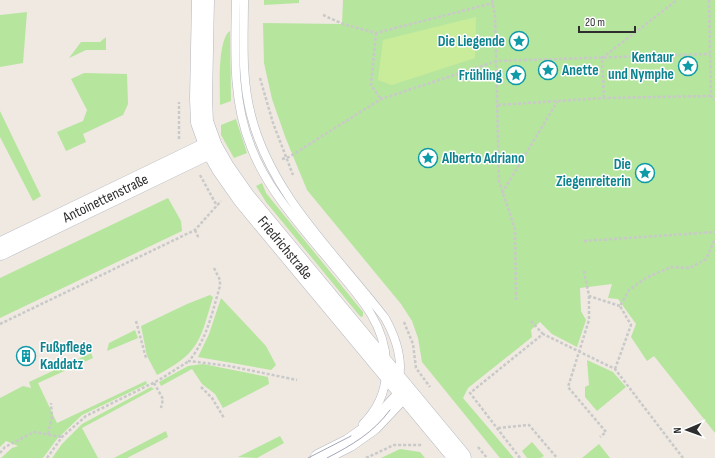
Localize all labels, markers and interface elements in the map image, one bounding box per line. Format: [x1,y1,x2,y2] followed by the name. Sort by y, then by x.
[579,8,635,34] scale bar
[585,15,605,30] text: 20 m
[508,30,530,52] place icon: Die Liegende
[438,32,505,51] place label: Die Liegende
[608,48,674,84] place label: Kentaur und Nymphe
[677,55,699,77] place icon: Kentaur und Nymphe
[537,59,559,81] place icon: Anette
[561,61,599,80] place label: Anette
[505,64,527,86] place icon: Frühling
[459,66,503,85] place label: Frühling
[417,147,439,169] place icon: Alberto Adriano
[441,149,524,168] place label: Alberto Adriano
[556,155,631,191] place label: Die Ziegenreiterin
[634,162,656,184] place icon: Die Ziegenreiterin
[59,169,151,227] street label: Antoinettenstraße
[253,212,317,283] street label: Friedrichstraße
[40,338,92,374] place label: Fußpflege Kaddatz
[15,345,37,367] building icon: Fußpflege Kaddatz
[667,410,707,450] north arrow
[671,427,684,433] text: N

